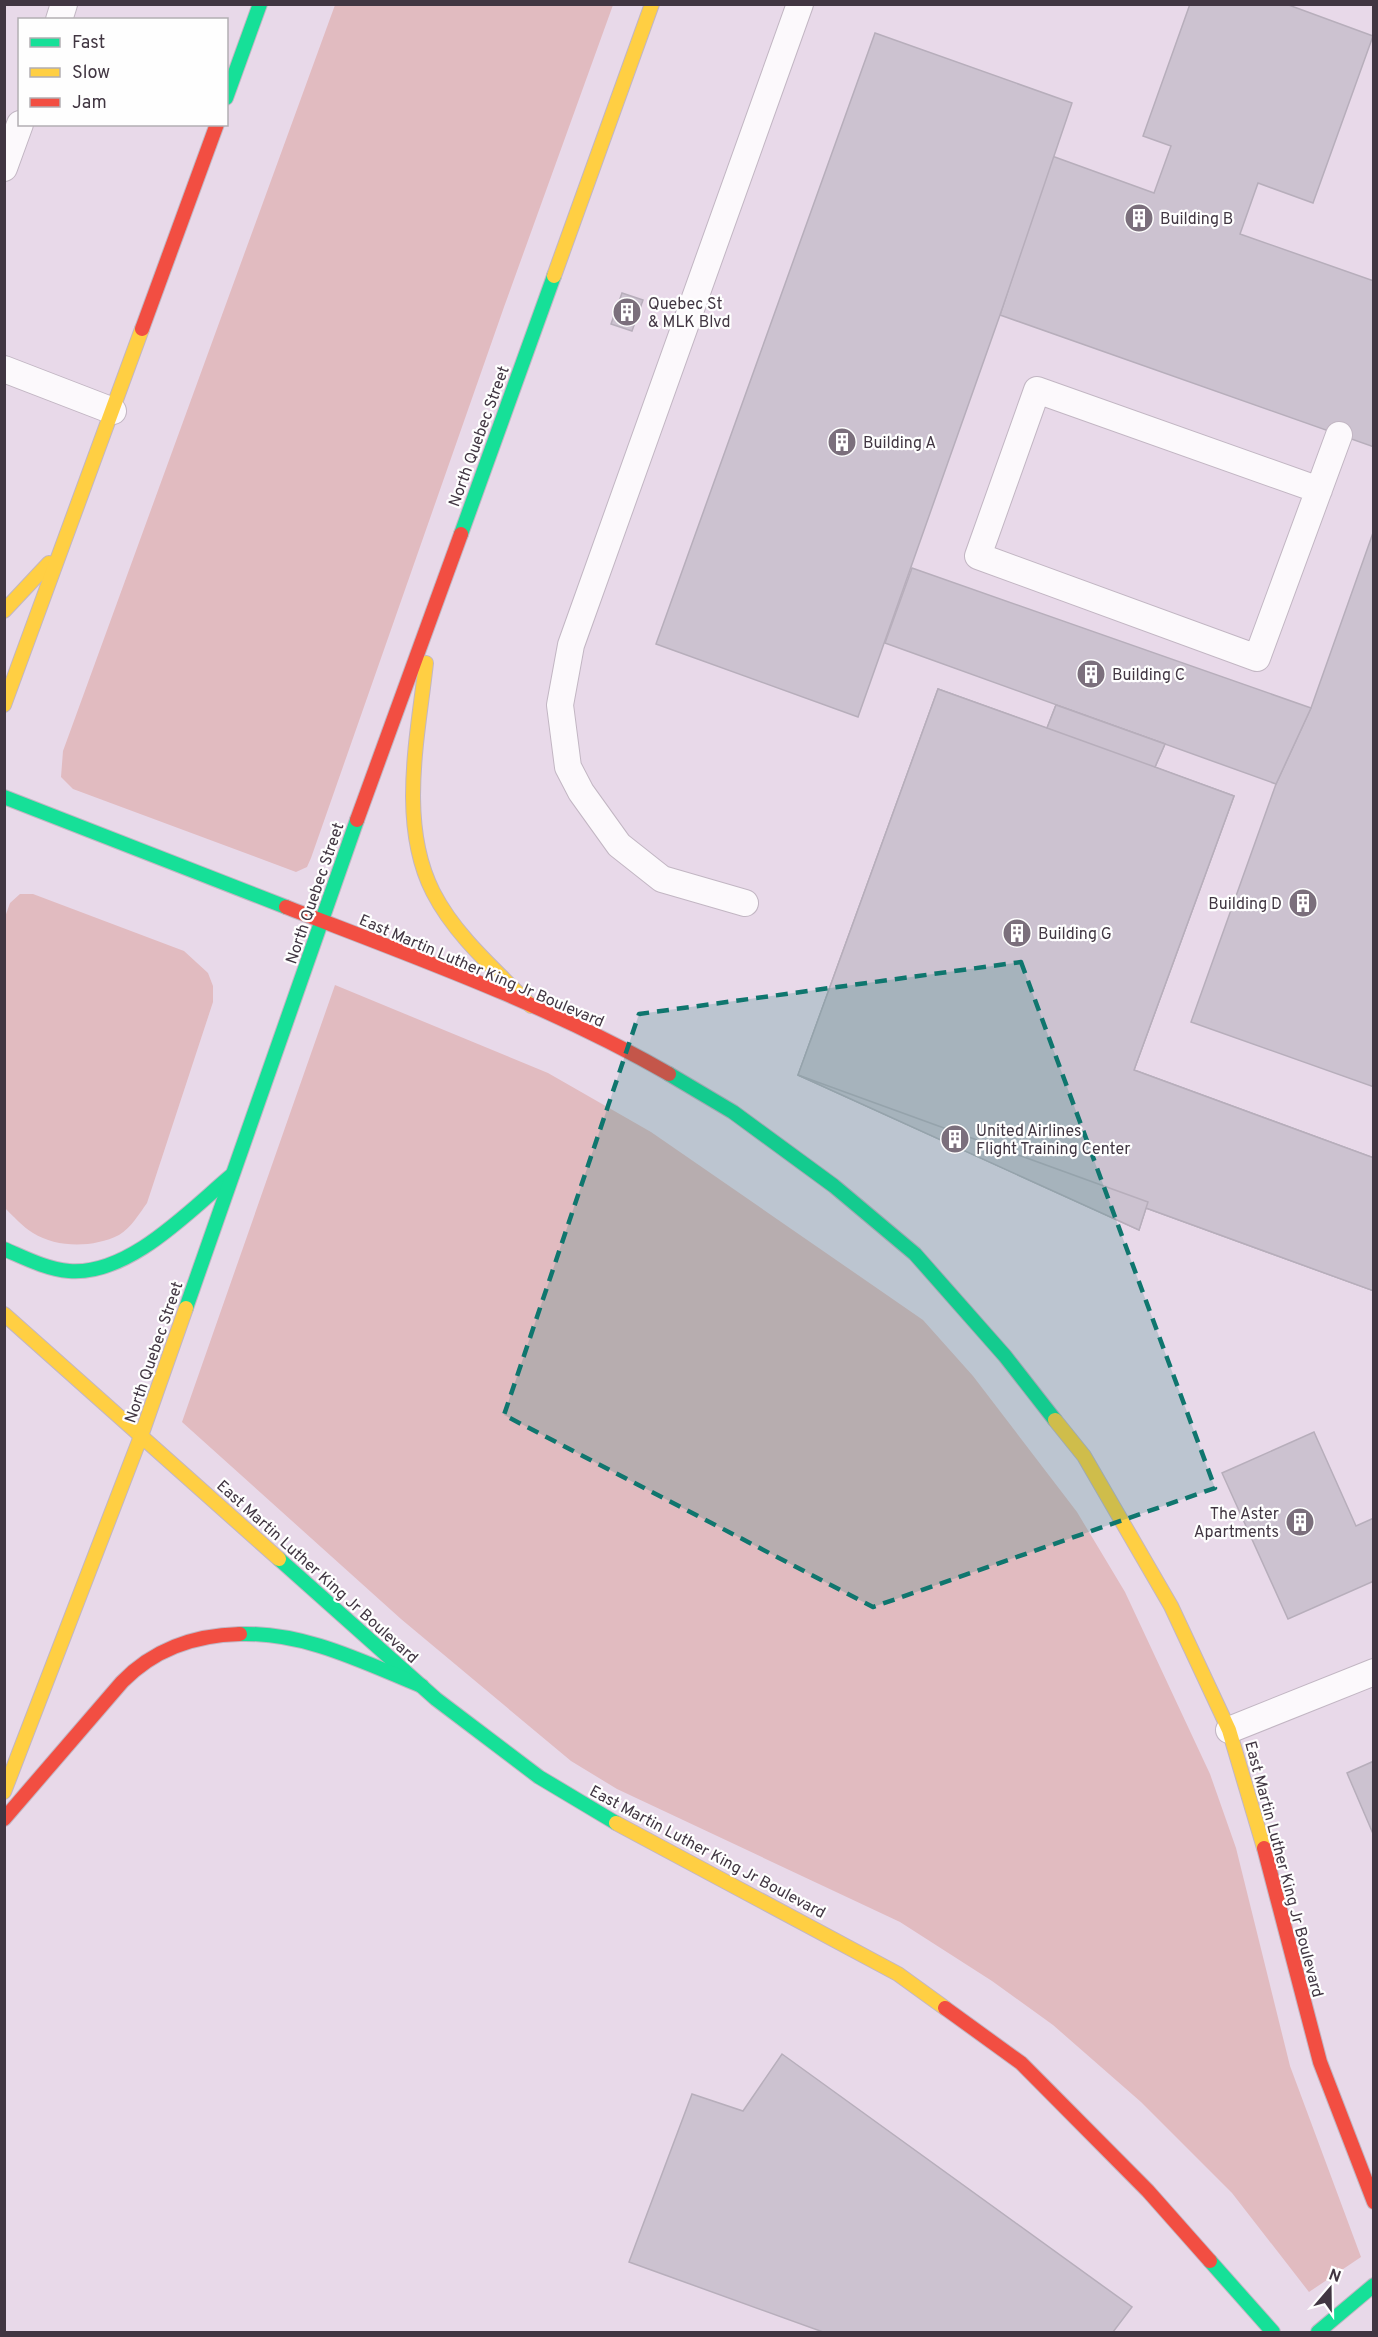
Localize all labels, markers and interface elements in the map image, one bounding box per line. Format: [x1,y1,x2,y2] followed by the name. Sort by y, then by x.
[18,18,228,126] legend
[72,32,105,55] text: Fast
[72,62,110,85] text: Slow
[72,92,107,115] text: Jam
[1123,202,1155,234] building icon: Building B
[1160,210,1233,230] place label: Building B
[648,295,730,333] place label: Quebec St & MLK Blvd
[611,296,643,328] building icon: Quebec St & MLK Blvd
[445,364,515,510] street label: North Quebec Street
[826,426,858,458] building icon: Building A
[863,434,936,454] place label: Building A
[1075,658,1107,690] building icon: Building C
[1112,666,1185,686] place label: Building C
[282,820,349,967] street label: North Quebec Street
[1287,887,1319,919] building icon: Building D
[1208,895,1282,915] place label: Building D
[356,911,607,1033] street label: East Martin Luther King Jr Boulevard
[1001,917,1033,949] building icon: Building G
[1038,925,1112,945] place label: Building G
[976,1122,1130,1160] place label: United Airlines Flight Training Center
[939,1123,971,1155] building icon: United Airlines Flight Training Center
[121,1279,188,1426] street label: North Quebec Street
[212,1477,422,1668] street label: East Martin Luther King Jr Boulevard
[1194,1505,1279,1543] place label: The Aster Apartments
[1284,1506,1316,1538] building icon: The Aster Apartments
[1239,1739,1327,2000] street label: East Martin Luther King Jr Boulevard
[586,1782,829,1924] street label: East Martin Luther King Jr Boulevard
[1300,2259,1360,2319] north arrow
[1326,2265,1343,2288] text: N

